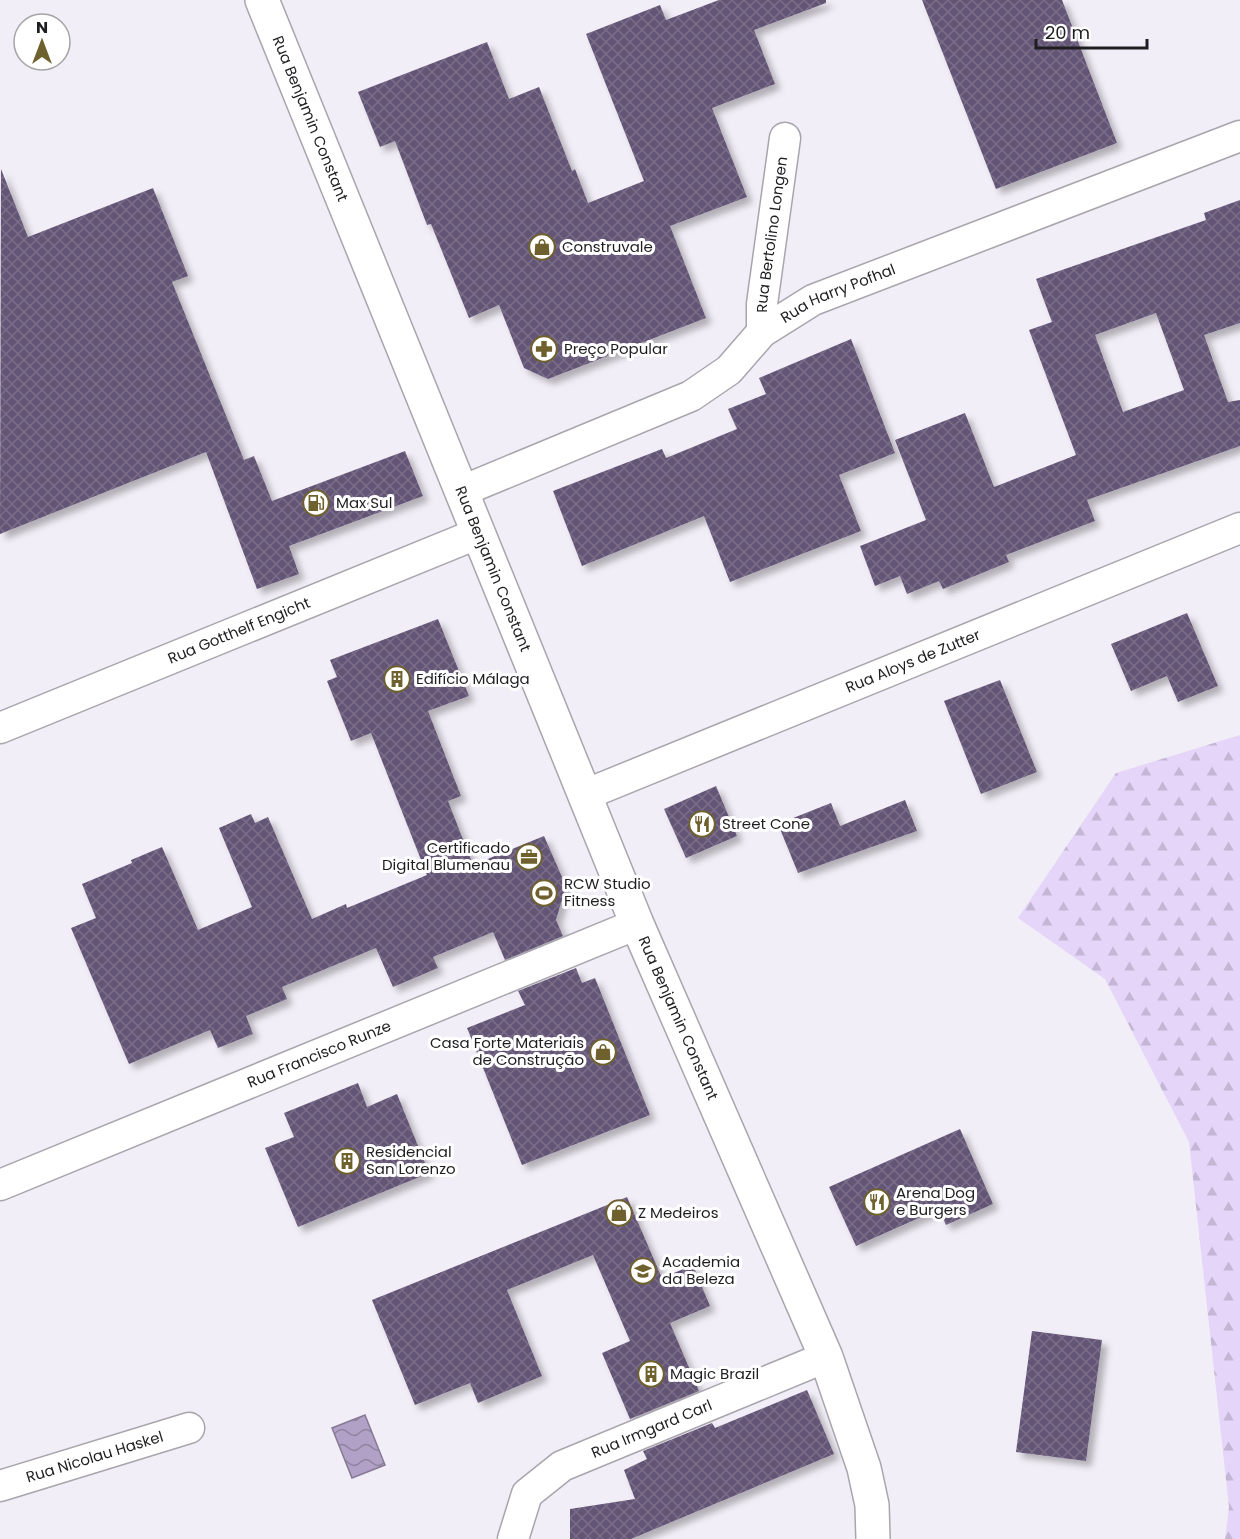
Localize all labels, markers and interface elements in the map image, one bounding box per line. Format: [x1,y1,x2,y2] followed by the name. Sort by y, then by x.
[12,12,72,72] north arrow
[1036,12,1147,50] scale bar
[36,16,48,39] text: N
[1045,20,1090,45] text: 20 m
[268,32,354,204] street label: Rua Benjamin Constant
[751,155,792,313] street label: Rua Bertolino Longen
[527,232,557,262] shop icon: Construvale
[562,236,653,257] place label: Construvale
[776,258,898,328] street label: Rua Harry Pofhal
[529,334,559,364] pharmacy icon: Preço Popular
[564,338,668,359] place label: Preço Popular
[450,483,536,655] street label: Rua Benjamin Constant
[301,488,331,518] fuel station icon: Max Sul
[336,492,392,513] place label: Max Sul
[164,592,313,669] street label: Rua Gotthelf Engicht
[842,624,984,698] street label: Rua Aloys de Zutter
[382,664,412,694] building icon: Edifício Málaga
[416,668,530,689] place label: Edifício Málaga
[687,809,717,839] restaurant icon: Street Cone
[722,813,810,834] place label: Street Cone
[382,837,510,875] place label: Certificado Digital Blumenau
[514,842,544,872] office icon: Certificado Digital Blumenau
[564,873,651,911] place label: RCW Studio Fitness
[529,878,559,908] sports icon: RCW Studio Fitness
[634,933,724,1103] street label: Rua Benjamin Constant
[244,1015,394,1093] street label: Rua Francisco Runze
[430,1032,584,1070] place label: Casa Forte Materiais de Construção
[588,1037,618,1067] shop icon: Casa Forte Materiais de Construção
[366,1141,456,1179] place label: Residencial San Lorenzo
[332,1146,362,1176] building icon: Residencial San Lorenzo
[896,1182,975,1220] place label: Arena Dog e Burgers
[862,1187,892,1217] restaurant icon: Arena Dog e Burgers
[604,1198,634,1228] shop icon: Z Medeiros
[638,1202,719,1223] place label: Z Medeiros
[662,1251,740,1289] place label: Academia da Beleza
[628,1256,658,1286] school or university icon: Academia da Beleza
[636,1359,666,1389] building icon: Magic Brazil
[670,1363,759,1384] place label: Magic Brazil
[588,1394,715,1463] street label: Rua Irmgard Carl
[23,1426,166,1487] street label: Rua Nicolau Haskel

